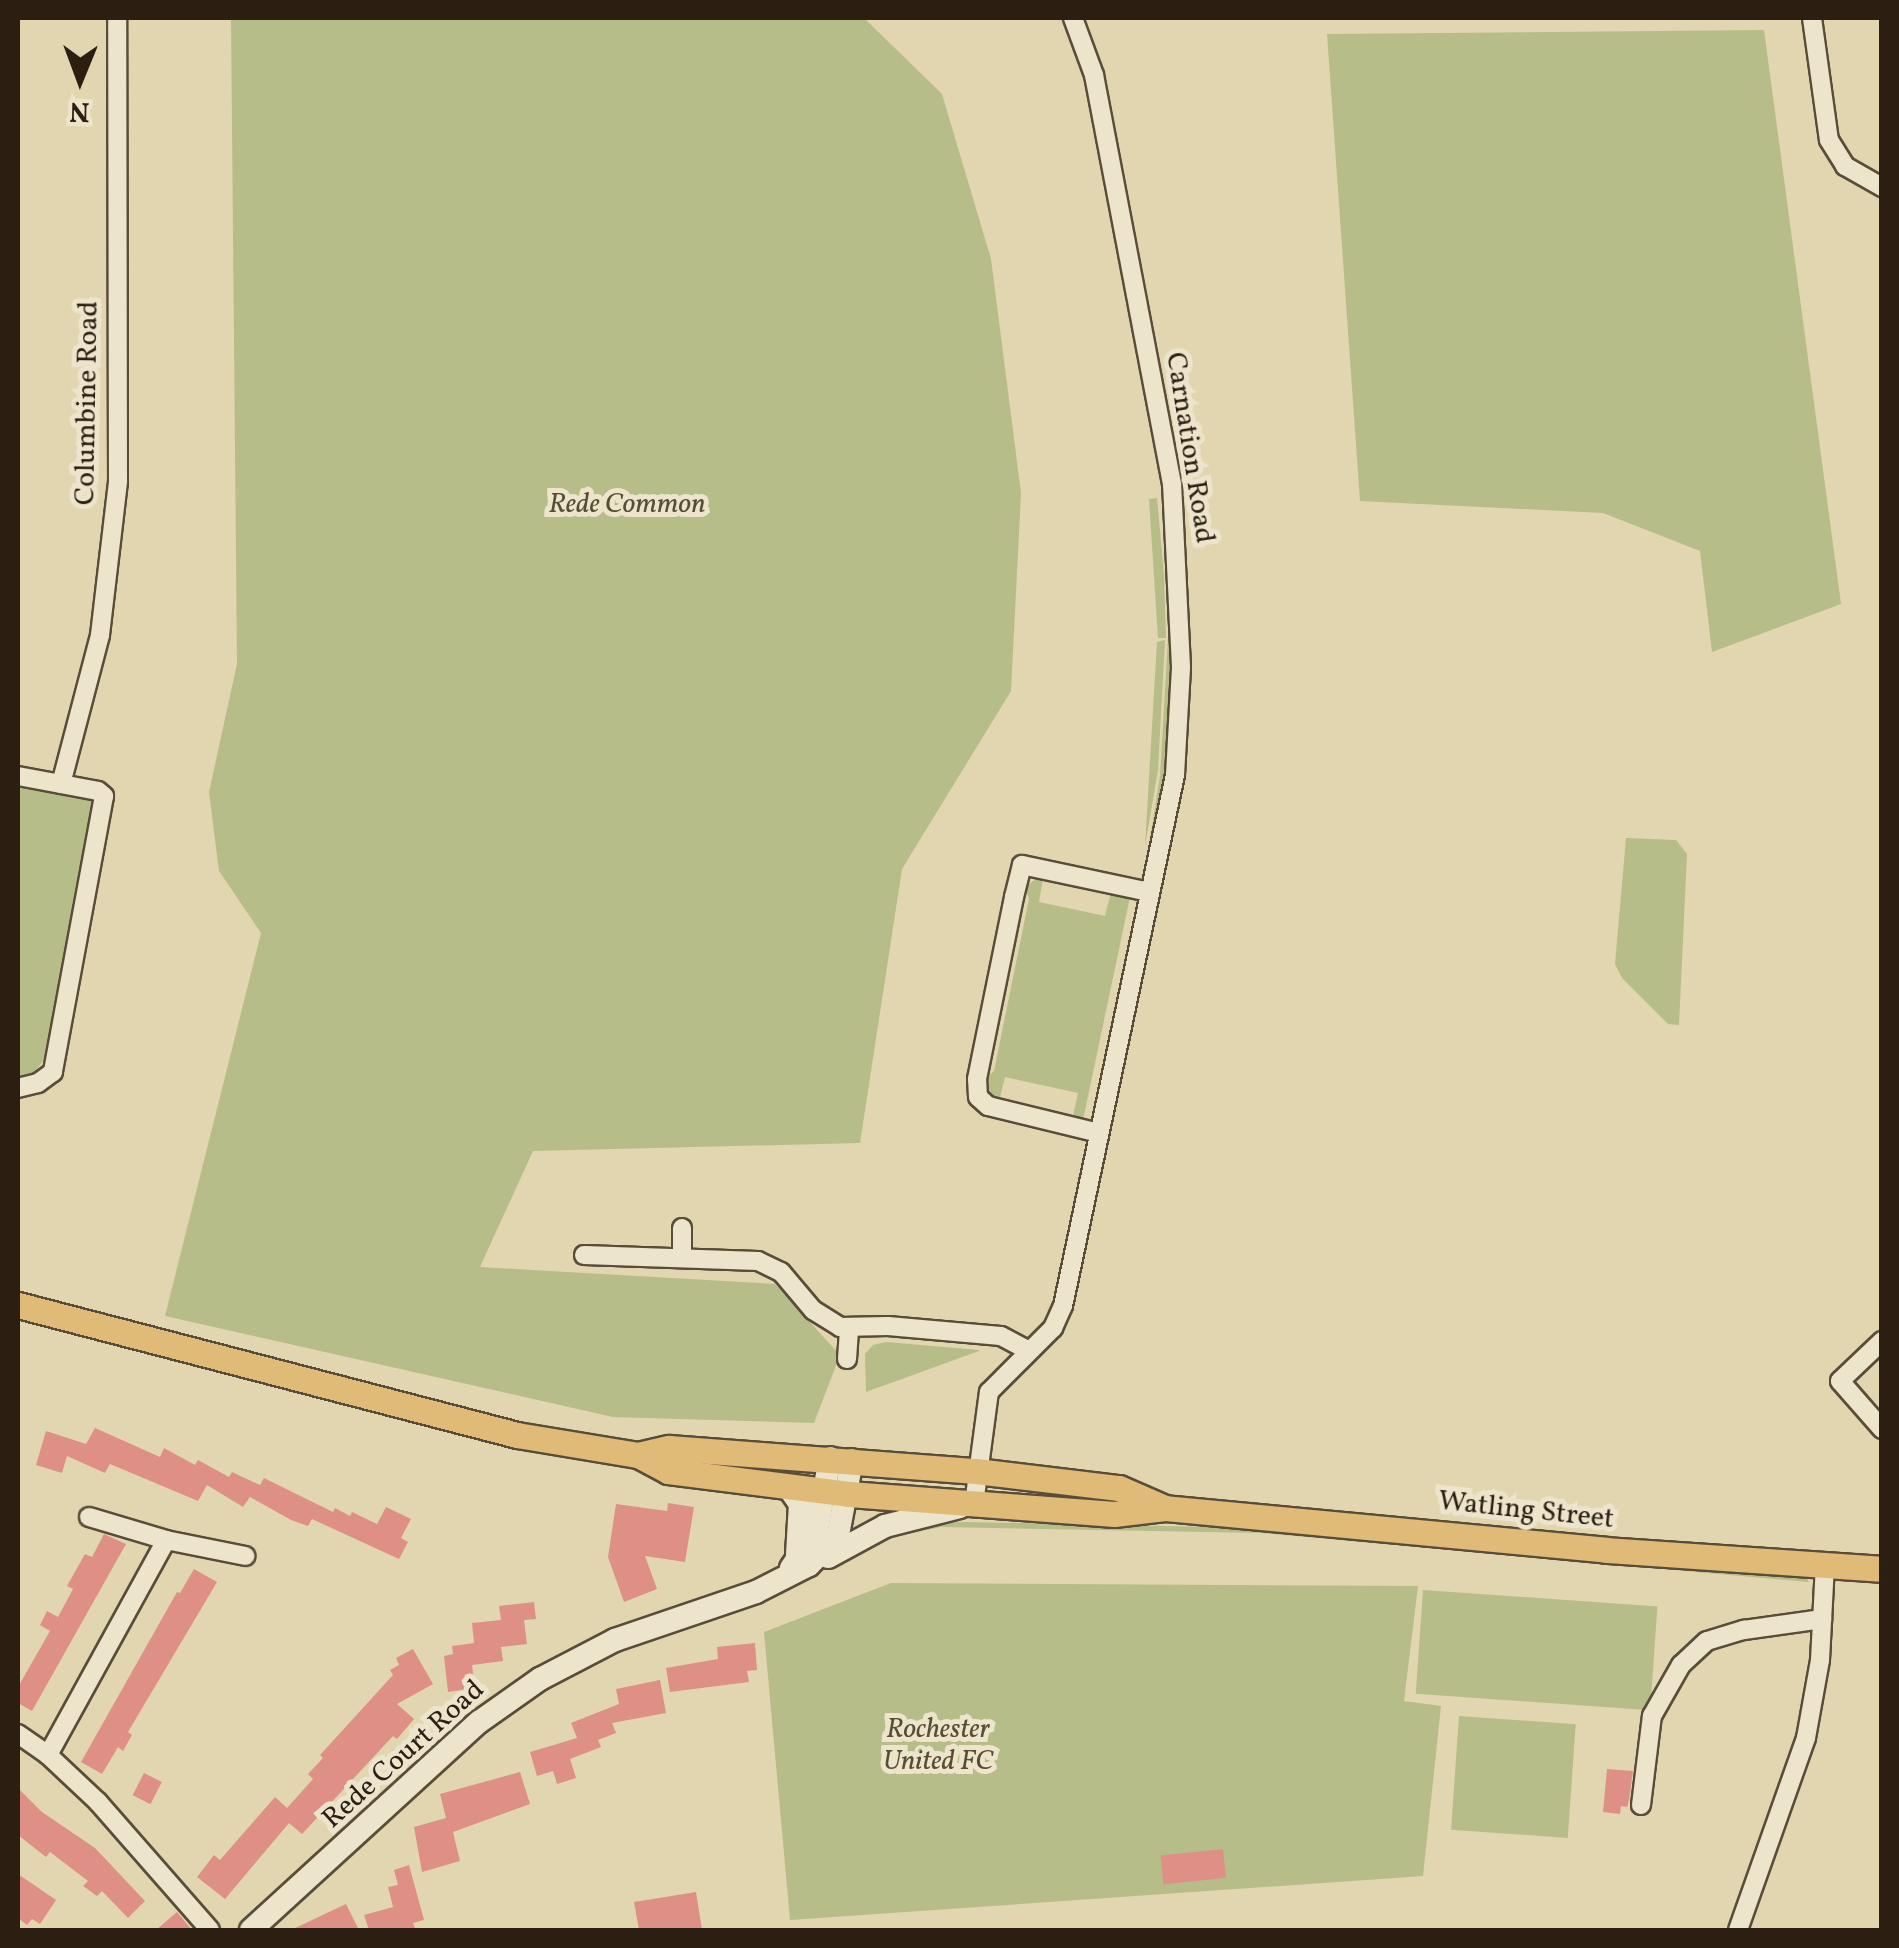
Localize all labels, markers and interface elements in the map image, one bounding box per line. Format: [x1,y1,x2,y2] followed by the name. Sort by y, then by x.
[30,30,130,130] north arrow
[69,91,90,130] text: N
[69,301,107,505] street label: Columbine Road
[1157,350,1221,546] street label: Carnation Road
[548,488,706,522] park label: Rede Common
[1437,1485,1615,1537] street label: Watling Street
[316,1674,492,1836] street label: Rede Court Road
[883,1713,993,1779] park label: Rochester United FC

